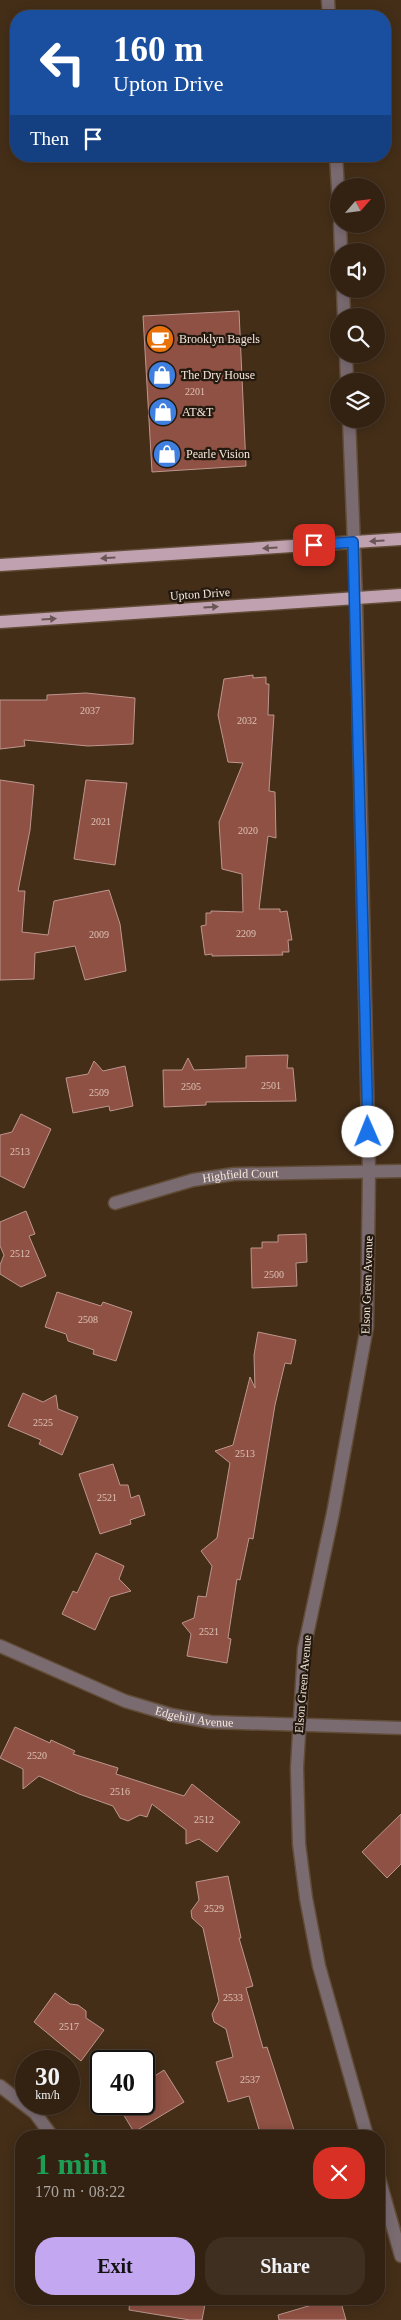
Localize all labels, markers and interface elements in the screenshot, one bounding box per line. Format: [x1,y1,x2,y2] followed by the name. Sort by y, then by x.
[30,30,95,95] icon: left
[113,30,203,69] text: 160 m
[113,71,224,96] text: Upton Drive
[79,125,107,153] icon: arrive
[30,128,69,149] text: Then
[330,178,385,232] north arrow
[330,178,385,428] map controls
[330,243,385,298] button: sound
[330,308,385,363] button: search
[145,324,175,354] cafe icon: Brooklyn Bagels
[179,332,260,346] place label: Brooklyn Bagels
[147,360,177,390] shop icon: The Dry House
[181,368,255,382] place label: The Dry House
[330,373,385,428] button: layers
[185,386,205,397] house number: 2201
[148,397,178,427] shop icon: AT&T
[182,405,214,419] place label: AT&T
[152,439,182,469] shop icon: Pearle Vision
[186,447,250,461] place label: Pearle Vision
[293,524,335,566] pin
[300,531,328,559] icon: arrive
[369,537,385,545] one-way arrow
[261,544,277,552] one-way arrow
[99,555,115,563] one-way arrow
[169,585,231,603] street label: Upton Drive
[203,603,219,611] one-way arrow
[41,614,57,622] one-way arrow
[80,705,100,716] house number: 2037
[237,715,257,726] house number: 2032
[91,816,111,827] house number: 2021
[238,825,258,836] house number: 2020
[236,928,256,939] house number: 2209
[89,929,109,940] house number: 2009
[261,1080,281,1091] house number: 2501
[181,1081,201,1092] house number: 2505
[89,1087,109,1098] house number: 2509
[341,1105,393,1157] position arrow
[10,1146,30,1157] house number: 2513
[201,1166,279,1186] street label: Highfield Court
[358,1236,376,1334] street label: Elson Green Avenue
[10,1248,30,1259] house number: 2512
[264,1269,284,1280] house number: 2500
[78,1314,98,1325] house number: 2508
[33,1417,53,1428] house number: 2525
[235,1448,255,1459] house number: 2513
[97,1492,117,1503] house number: 2521
[199,1626,219,1637] house number: 2521
[292,1634,314,1734] street label: Elson Green Avenue
[153,1703,234,1730] street label: Edgehill Avenue
[27,1750,47,1761] house number: 2520
[110,1786,130,1797] house number: 2516
[194,1814,214,1825] house number: 2512
[204,1903,224,1914] house number: 2529
[223,1992,243,2003] house number: 2533
[59,2021,79,2032] house number: 2517
[90,2050,155,2115] speed limit sign: 40
[35,2063,60,2090] text: 30
[240,2074,260,2085] house number: 2537
[35,2088,60,2102] text: km/h
[35,2147,108,2180] text: 1 min
[313,2147,365,2199] button: close
[35,2183,125,2200] text: 170 m · 08:22
[35,2237,195,2295] button: Exit
[205,2237,365,2295] button: Share

